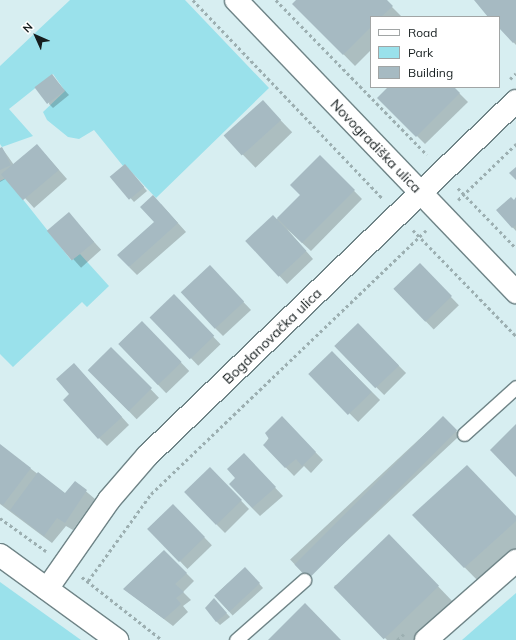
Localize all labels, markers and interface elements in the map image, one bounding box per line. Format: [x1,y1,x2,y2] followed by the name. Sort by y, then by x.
[16,16,56,56] north arrow
[370,16,500,88] legend
[20,20,35,35] text: N
[408,25,437,40] text: Road
[408,45,433,60] text: Park
[408,65,453,80] text: Building
[327,96,425,196] street label: Novogradiška ulica
[219,285,325,387] street label: Bogdanovačka ulica

